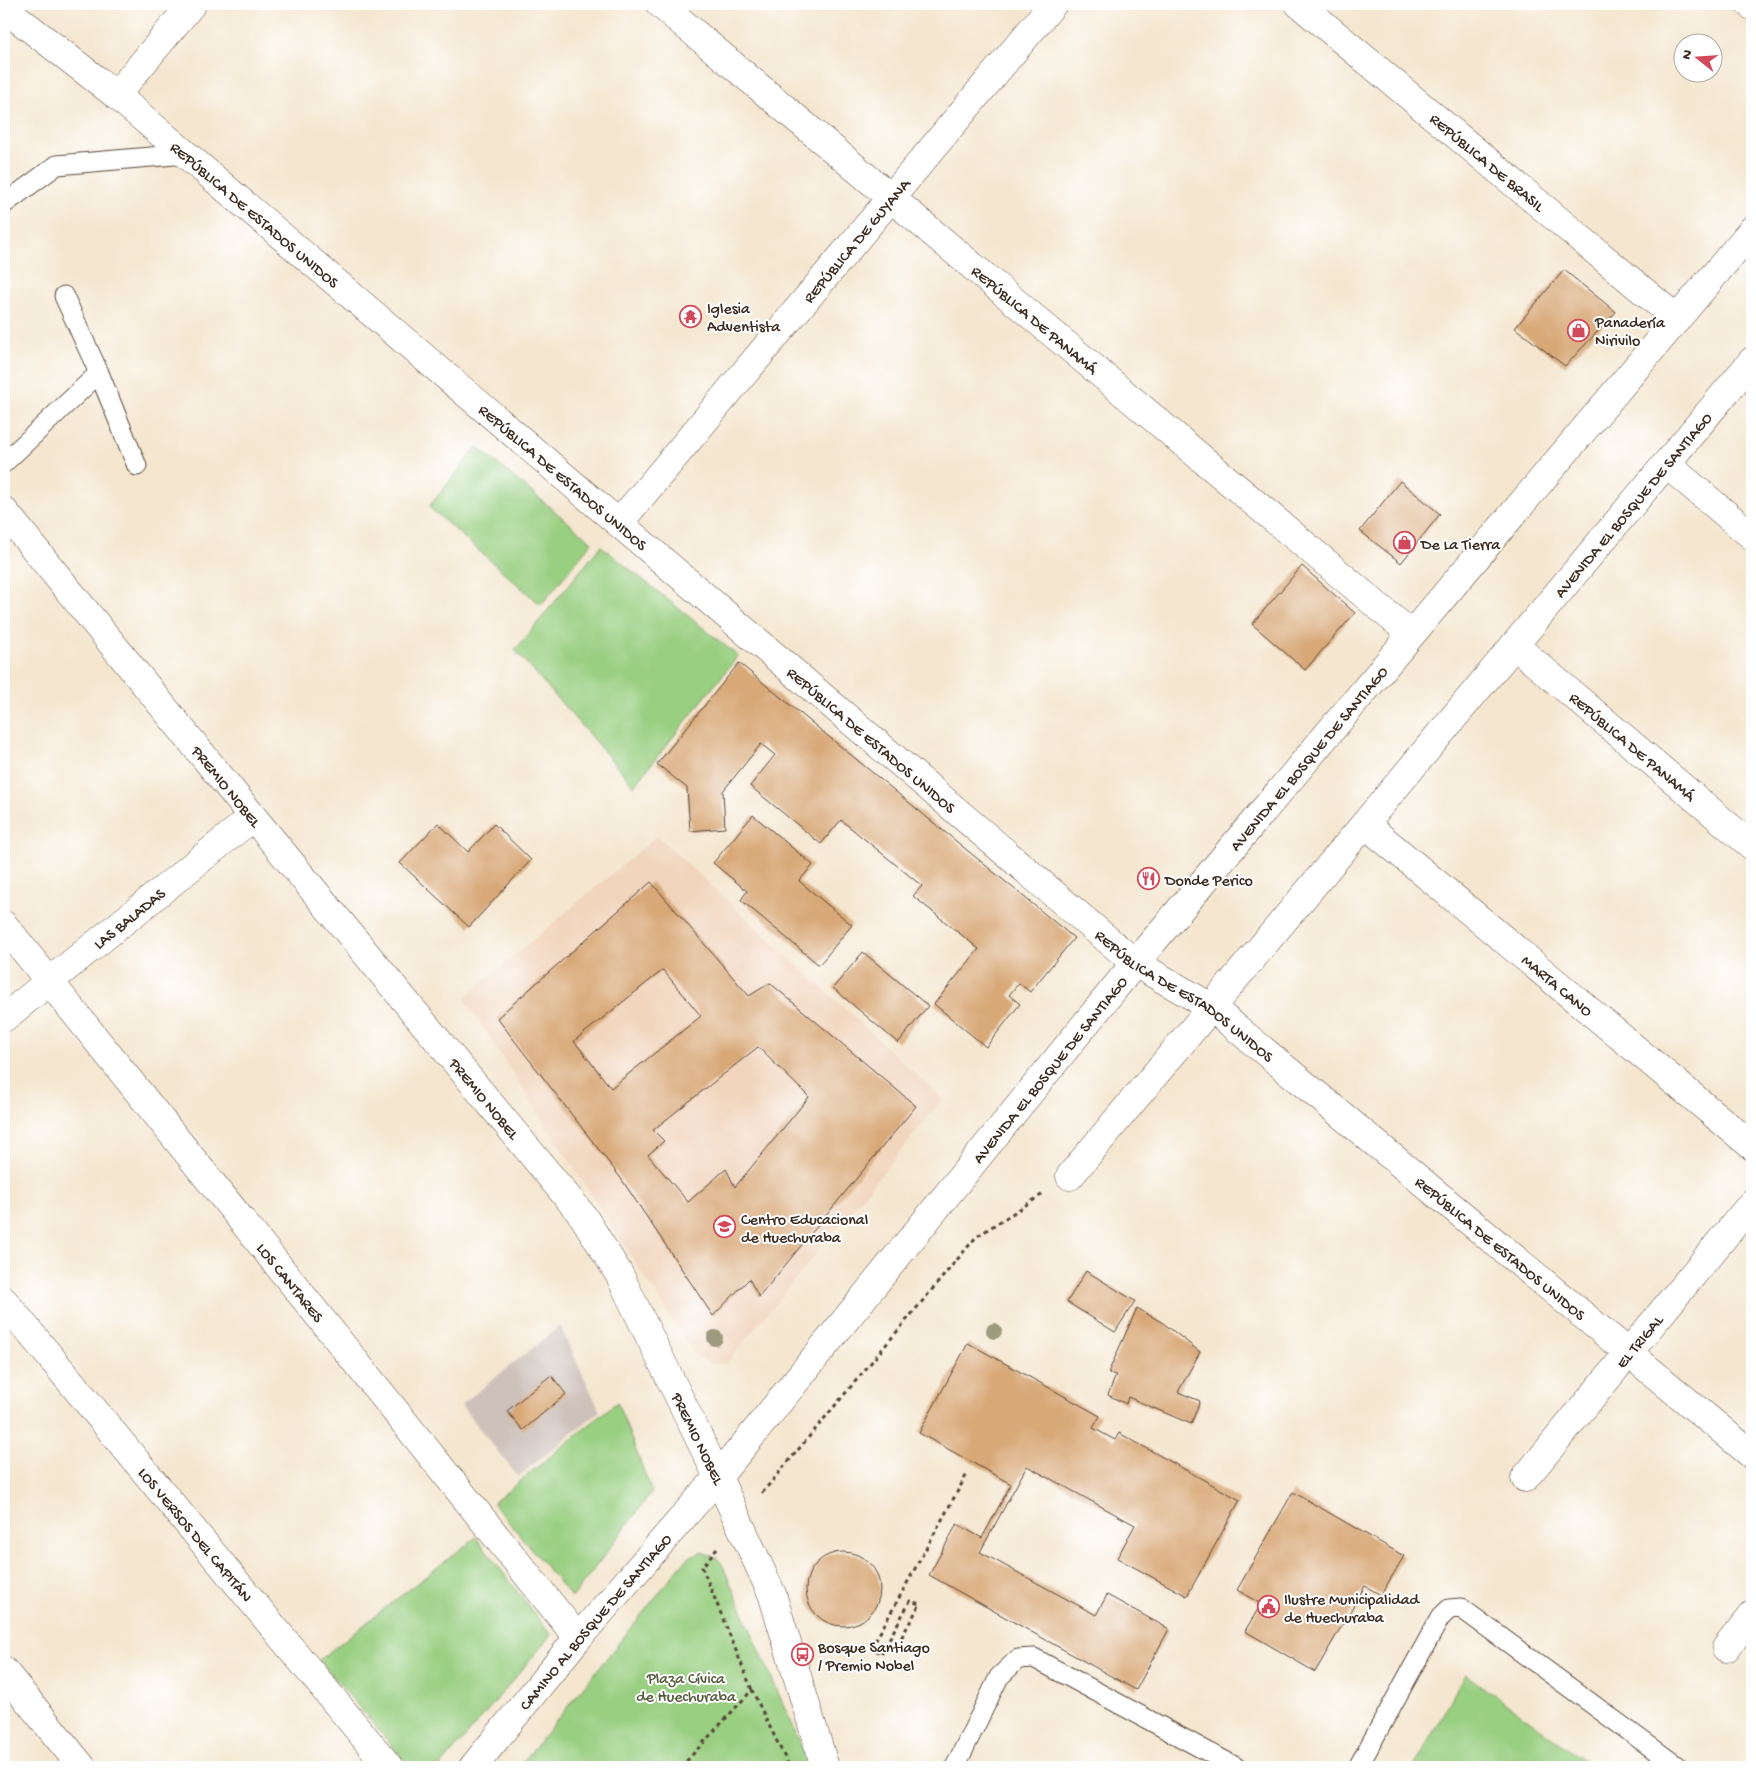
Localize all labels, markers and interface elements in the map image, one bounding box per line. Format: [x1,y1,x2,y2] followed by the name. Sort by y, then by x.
[1674,32,1724,82] north arrow
[1678,48,1697,62] text: N
[1425,111,1548,218] street label: REPÚBLICA DE BRASIL
[165,139,342,294] street label: REPÚBLICA DE ESTADOS UNIDOS
[801,175,917,308] street label: REPÚBLICA DE GUYANA
[966,263,1102,381] street label: REPÚBLICA DE PANAMÁ
[707,301,781,338] place label: Iglesia Adventista
[679,304,703,328] temple icon: Iglesia Adventista
[1594,315,1666,352] place label: Panadería Nirivilo
[1567,318,1591,342] shop icon: Panadería Nirivilo
[473,402,650,557] street label: REPÚBLICA DE ESTADOS UNIDOS
[1552,410,1718,603] street label: AVENIDA EL BOSQUE DE SANTIAGO
[1393,531,1417,555] shop icon: De La Tierra
[1420,537,1501,556] place label: De La Tierra
[1227,663,1394,856] street label: AVENIDA EL BOSQUE DE SANTIAGO
[782,665,959,819] street label: REPÚBLICA DE ESTADOS UNIDOS
[1564,690,1700,808] street label: REPÚBLICA DE PANAMÁ
[185,742,264,833] street label: PREMIO NOBEL
[1137,867,1161,891] restaurant icon: Donde Perico
[1164,873,1253,892] place label: Donde Perico
[91,885,171,955] street label: LAS BALADAS
[1090,927,1277,1068] street label: REPÚBLICA DE ESTADOS UNIDOS
[1516,952,1595,1022] street label: MARTA CANO
[970,974,1133,1169] street label: AVENIDA EL BOSQUE DE SANTIAGO
[443,1055,522,1145] street label: PREMIO NOBEL
[1410,1174,1589,1326] street label: REPÚBLICA DE ESTADOS UNIDOS
[741,1212,868,1249] place label: Centro Educacional de Huechuraba
[713,1215,737,1239] school or university icon: Centro Educacional de Huechuraba
[251,1240,327,1328] street label: LOS CANTARES
[1614,1312,1669,1373] street label: EL TRIGAL
[665,1390,727,1489] street label: PREMIO NOBEL
[132,1465,255,1607] street label: LOS VERSOS DEL CAPITÁN
[517,1531,678,1715] street label: CAMINO AL BOSQUE DE SANTIAGO
[1284,1592,1421,1629] place label: Ilustre Municipalidad de Huechuraba
[1256,1595,1280,1619] public building icon: Ilustre Municipalidad de Huechuraba
[817,1640,930,1677] place label: Bosque Santiago / Premio Nobel
[790,1643,814,1667] bus stop icon: Bosque Santiago / Premio Nobel
[636,1671,737,1708] park label: Plaza Cívica de Huechuraba

